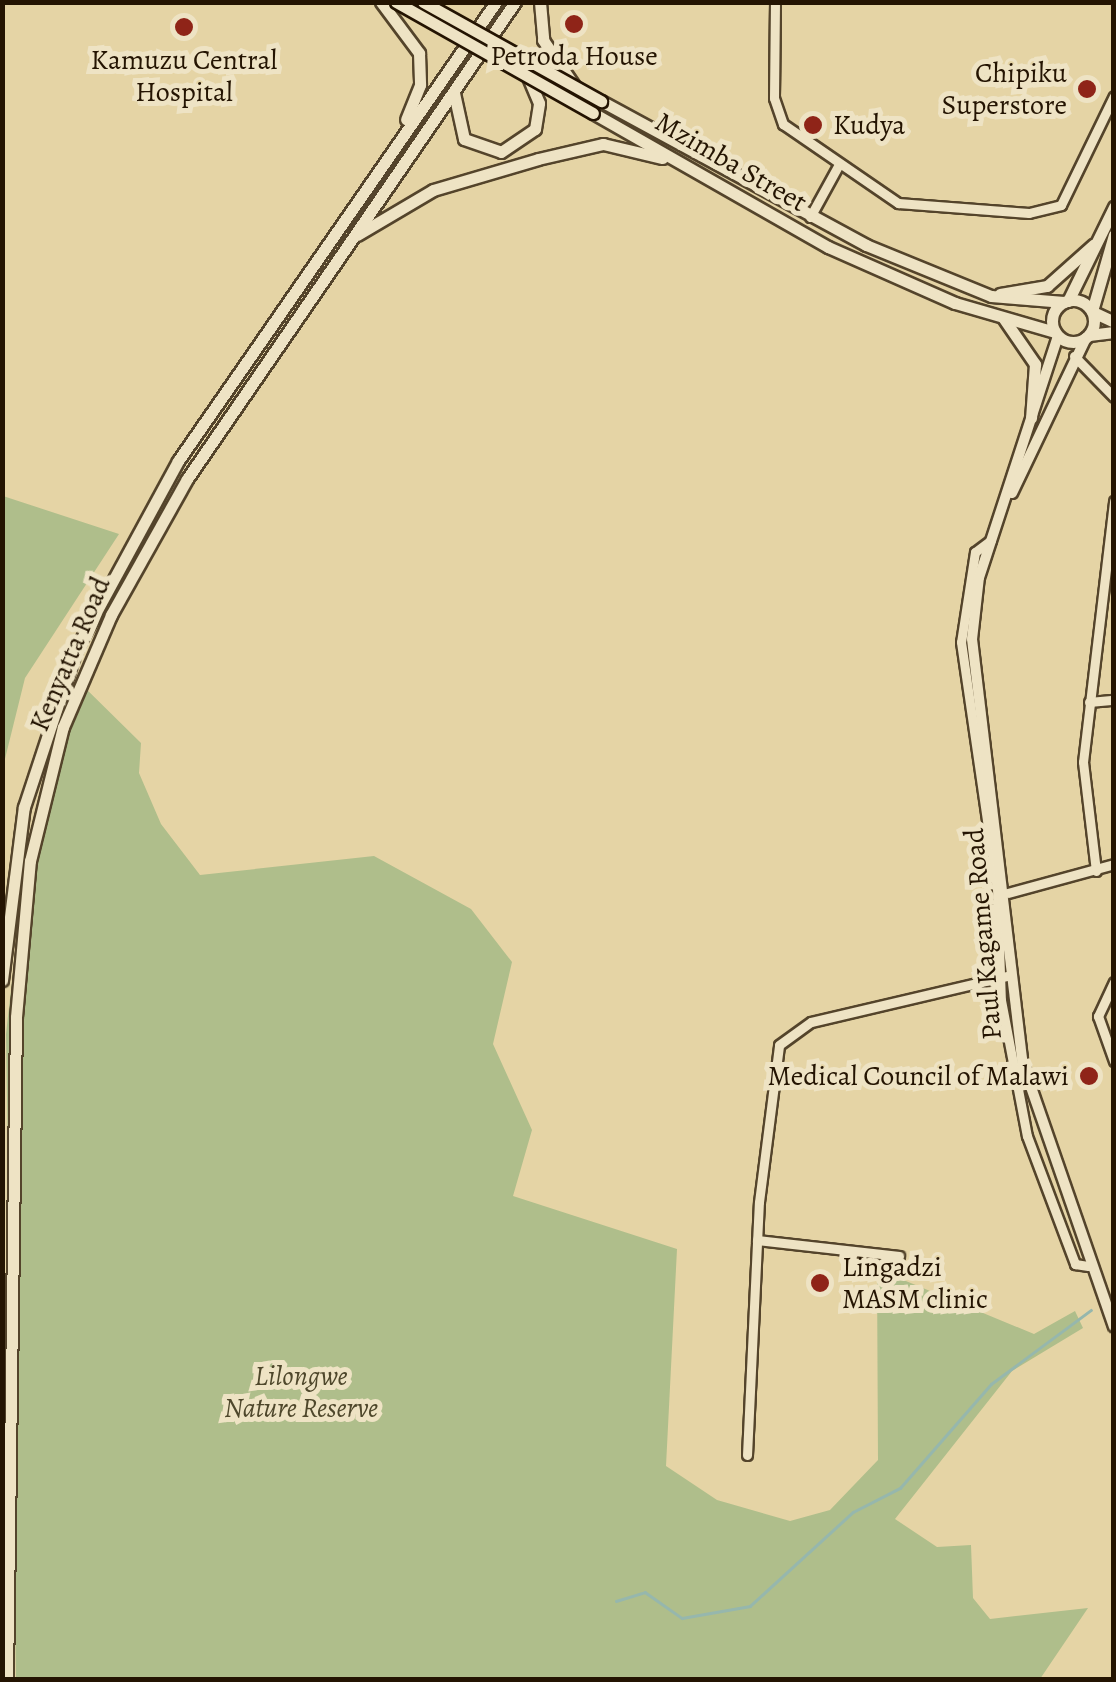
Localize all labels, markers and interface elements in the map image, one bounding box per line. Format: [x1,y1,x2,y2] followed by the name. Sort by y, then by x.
[563,13,585,35] marker: Petroda House
[173,16,195,38] marker: Kamuzu Central Hospital
[490,39,658,73] place label: Petroda House
[91,43,277,109] place label: Kamuzu Central Hospital
[942,56,1067,122] place label: Chipiku Superstore
[1076,78,1098,100] marker: Chipiku Superstore
[649,105,813,219] street label: Mzimba Street
[833,108,905,142] place label: Kudya
[802,114,824,136] marker: Kudya
[22,572,118,736] street label: Kenyatta Road
[957,827,1009,1041] street label: Paul Kagame Road
[768,1059,1069,1093] place label: Medical Council of Malawi
[1078,1065,1100,1087] marker: Medical Council of Malawi
[842,1250,988,1316] place label: Lingadzi MASM clinic
[807,1270,833,1296] marker: Lingadzi MASM clinic
[224,1359,378,1425] park label: Lilongwe Nature Reserve

